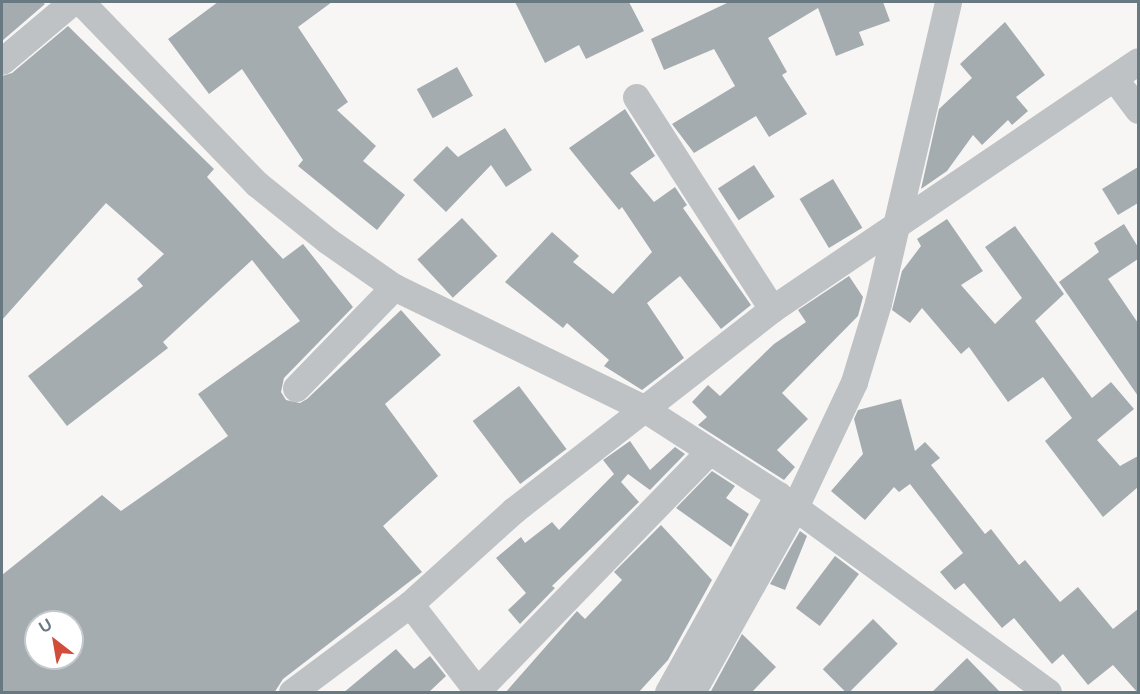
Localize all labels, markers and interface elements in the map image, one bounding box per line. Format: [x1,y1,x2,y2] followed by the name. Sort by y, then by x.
[24,610,84,670] north arrow
[35,615,56,637] text: U

